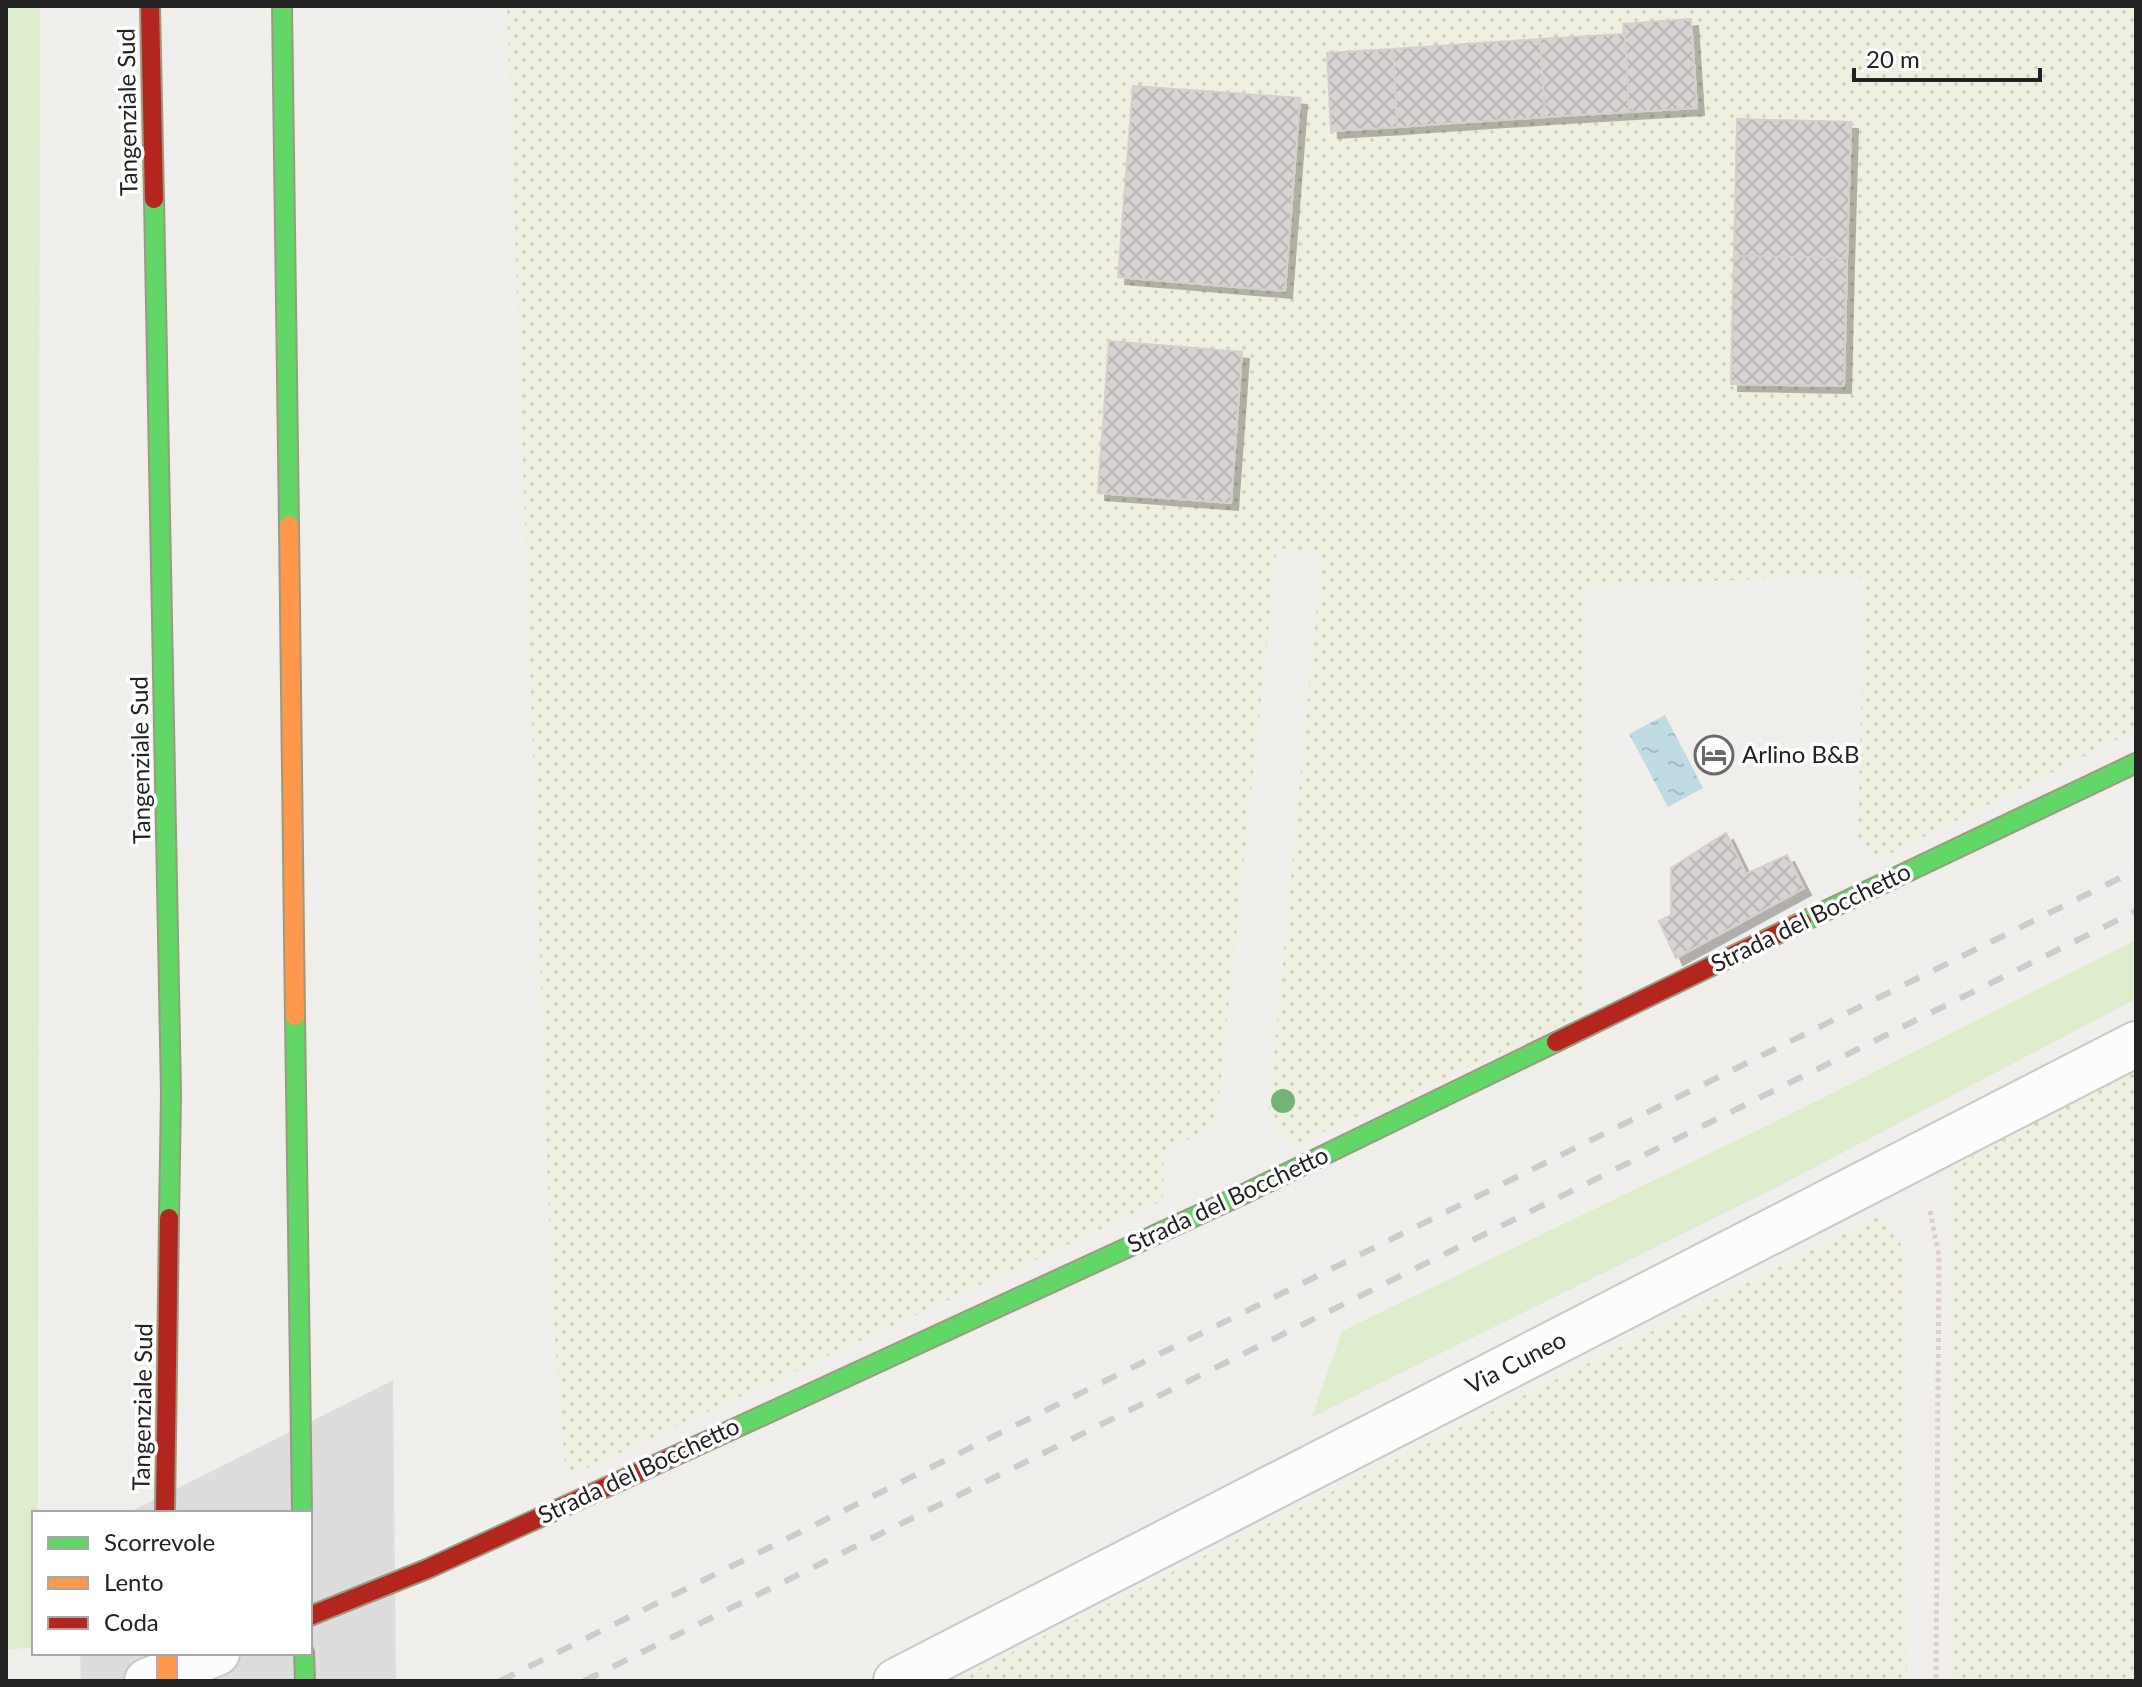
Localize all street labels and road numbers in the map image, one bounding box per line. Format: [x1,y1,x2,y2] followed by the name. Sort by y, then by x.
[111,28,142,196] street label: Tangenziale Sud
[124,676,155,844] street label: Tangenziale Sud
[1706,856,1915,978] street label: Strada del Bocchetto
[1122,1139,1333,1258] street label: Strada del Bocchetto
[126,1323,157,1491] street label: Tangenziale Sud
[1460,1324,1570,1399] street label: Via Cuneo
[533,1410,744,1529] street label: Strada del Bocchetto

